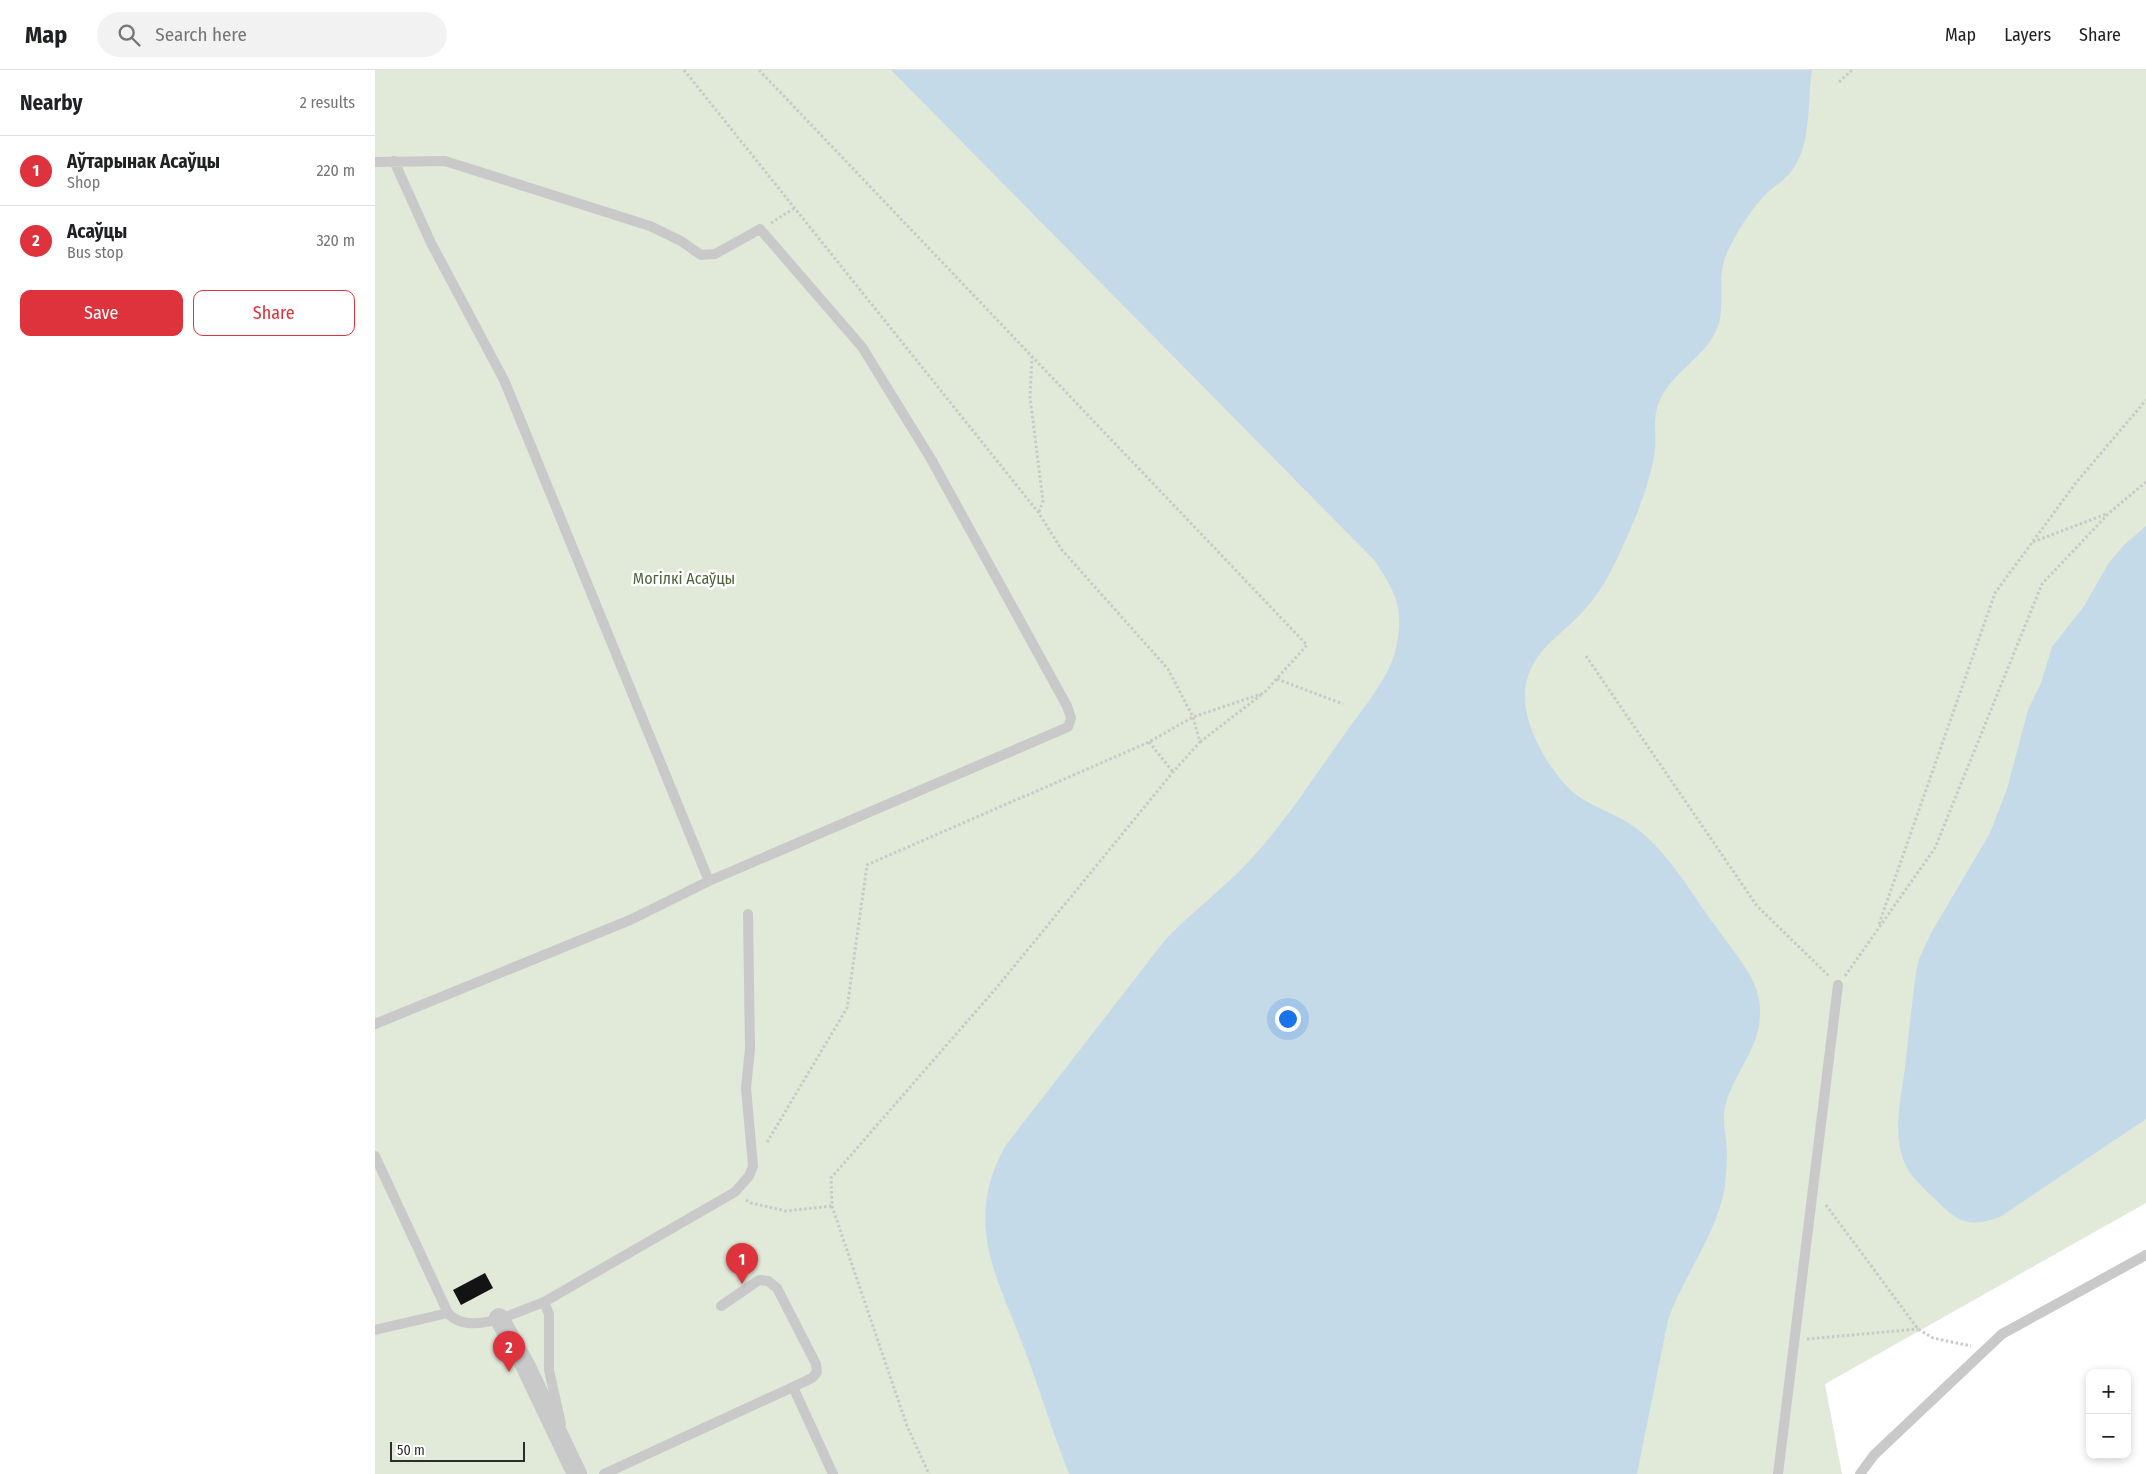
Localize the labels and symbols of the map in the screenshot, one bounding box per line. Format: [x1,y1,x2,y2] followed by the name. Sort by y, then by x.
[633,569,735,588] park label: Могілкі Асаўцы
[1275,1006,1301,1032] your location
[726,1243,758,1284] pin: 1
[493,1331,525,1372] pin: 2
[390,1439,525,1462] scale bar

